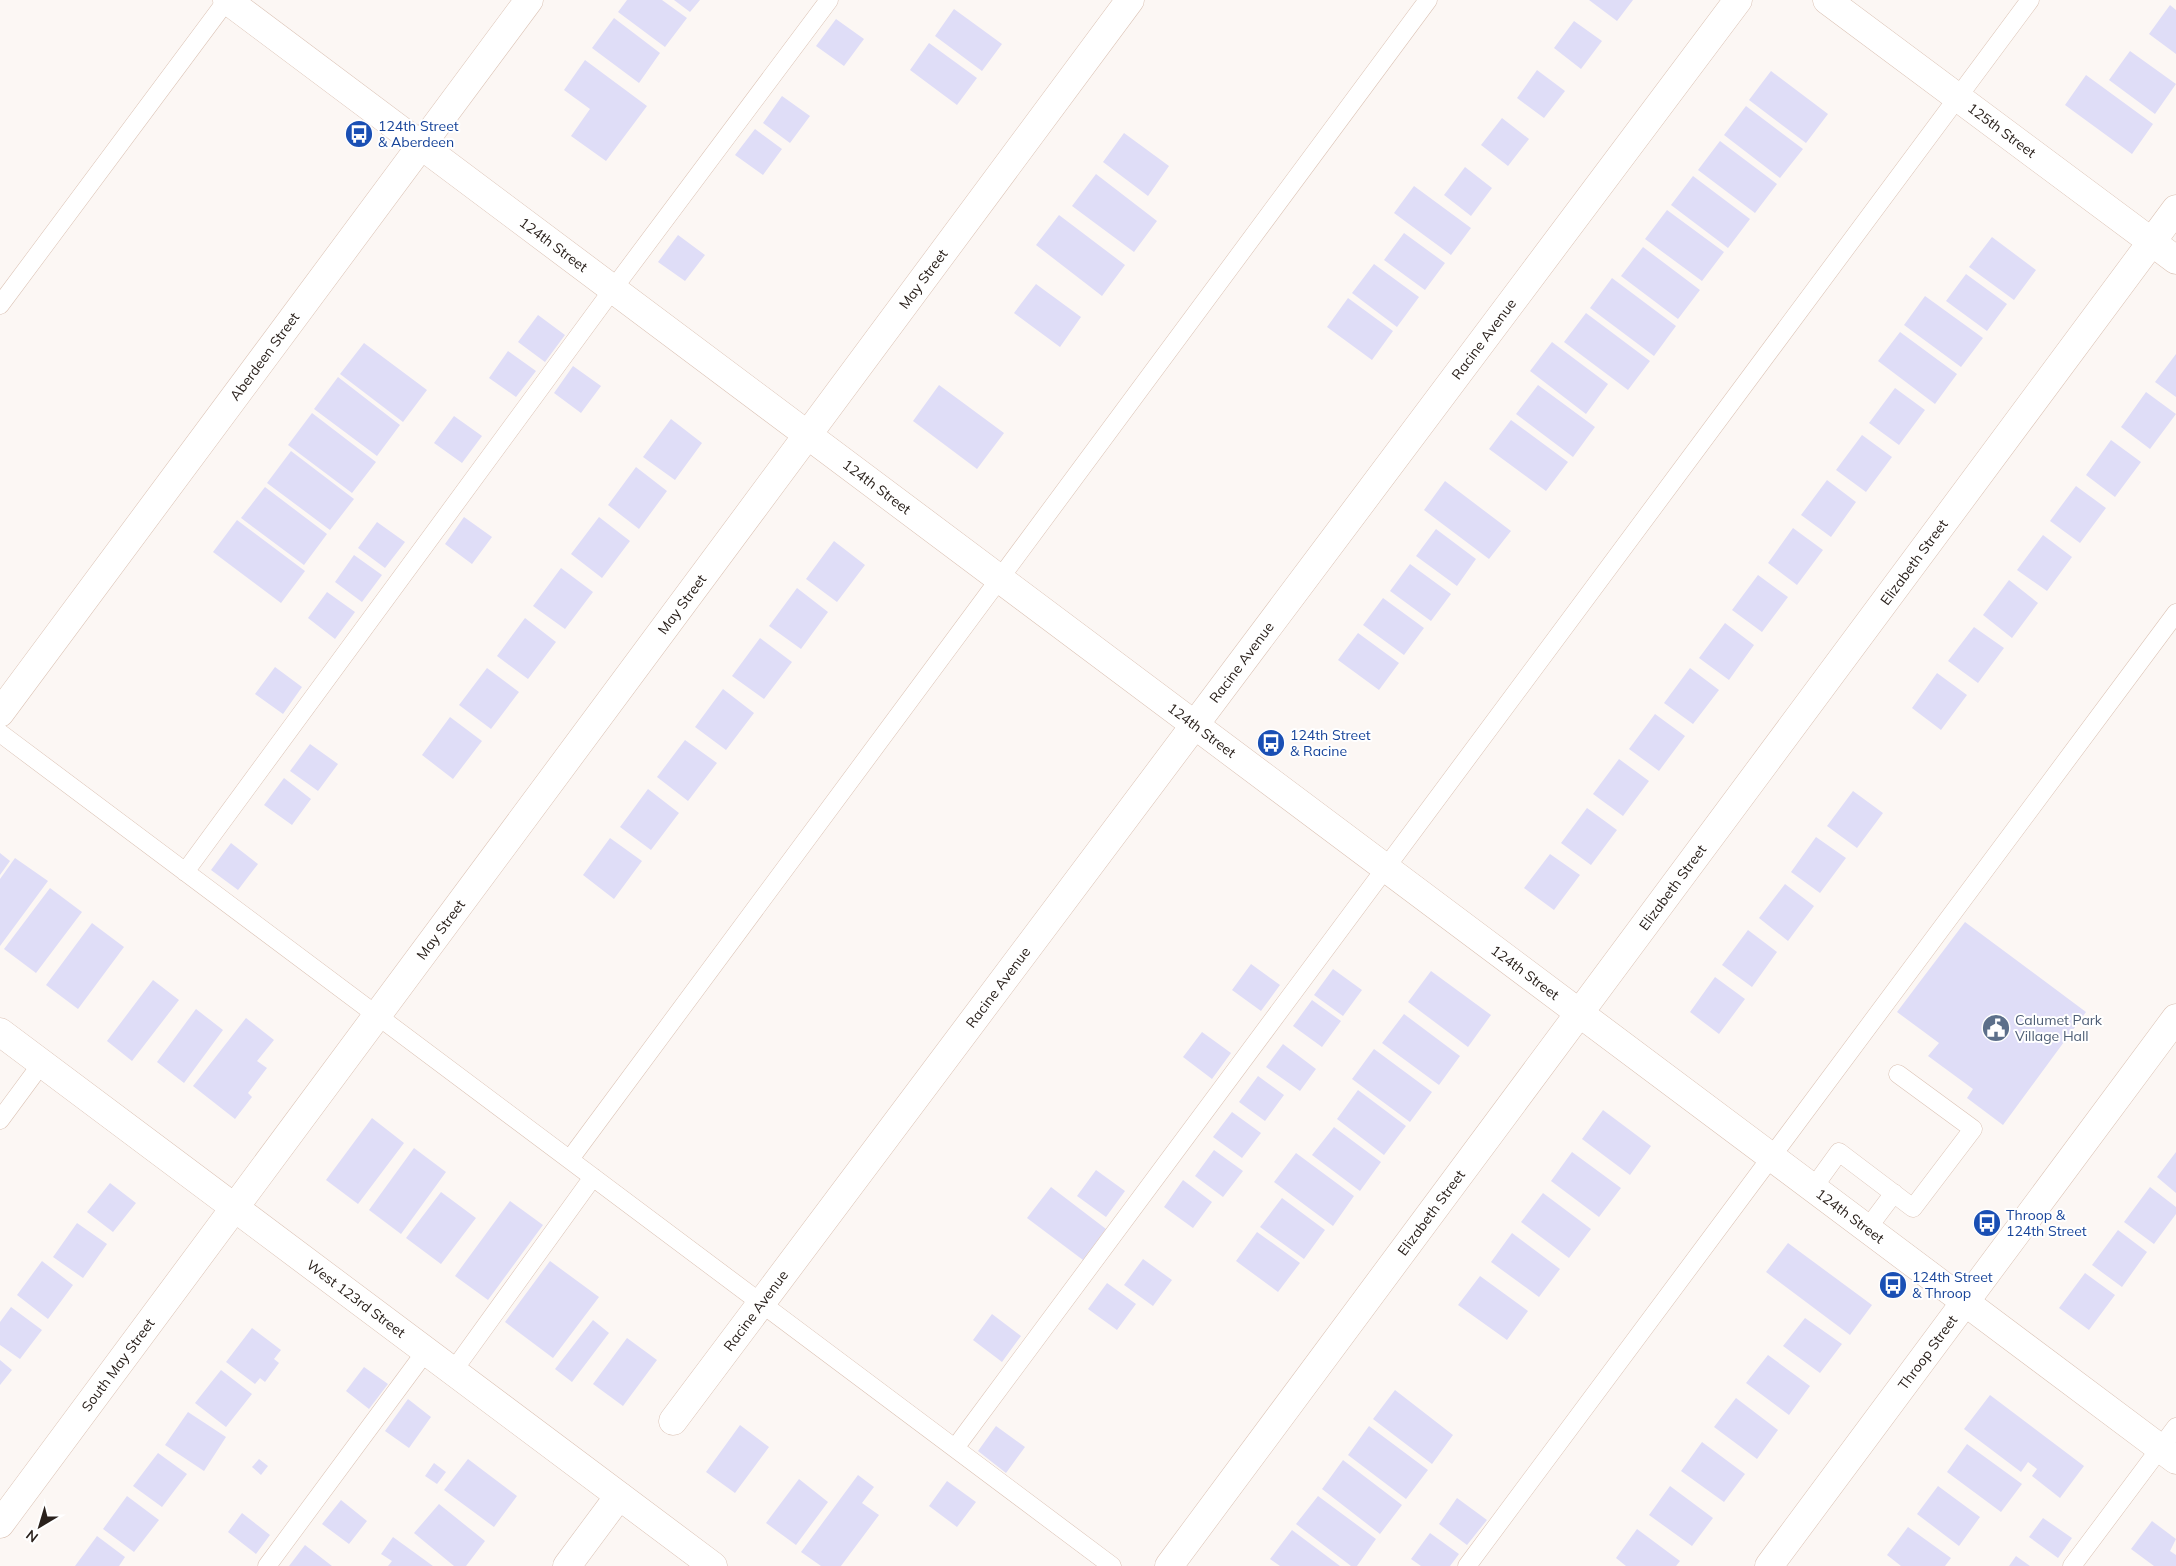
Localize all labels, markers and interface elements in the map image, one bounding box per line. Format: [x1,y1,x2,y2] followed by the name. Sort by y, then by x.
[1964,99,2040,162] street label: 125th Street
[378,117,459,151] place label: 124th Street & Aberdeen
[344,119,374,149] bus stop icon: 124th Street & Aberdeen
[516,213,591,276] street label: 124th Street
[895,245,951,312] street label: May Street
[1448,295,1520,383] street label: Racine Avenue
[226,309,303,404] street label: Aberdeen Street
[839,455,915,518] street label: 124th Street
[1876,516,1952,609] street label: Elizabeth Street
[654,571,710,638] street label: May Street
[1205,618,1278,706] street label: Racine Avenue
[1164,699,1240,762] street label: 124th Street
[1290,726,1371,760] place label: 124th Street & Racine
[1256,728,1286,758] bus stop icon: 124th Street & Racine
[1635,841,1710,934] street label: Elizabeth Street
[413,896,469,963] street label: May Street
[1487,941,1563,1004] street label: 124th Street
[962,943,1034,1031] street label: Racine Avenue
[2015,1011,2103,1045] place label: Calumet Park Village Hall
[1981,1013,2011,1043] public building icon: Calumet Park Village Hall
[1394,1166,1469,1259] street label: Elizabeth Street
[1812,1184,1888,1247] street label: 124th Street
[2006,1206,2087,1240] place label: Throop & 124th Street
[1972,1208,2002,1238] bus stop icon: Throop & 124th Street
[303,1256,409,1342] street label: West 123rd Street
[720,1266,792,1355] street label: Racine Avenue
[1912,1268,1993,1302] place label: 124th Street & Throop
[1878,1270,1908,1300] bus stop icon: 124th Street & Throop
[1894,1311,1961,1393] street label: Throop Street
[77,1315,159,1415] street label: South May Street
[15,1501,65,1551] north arrow
[22,1526,42,1547] text: N

